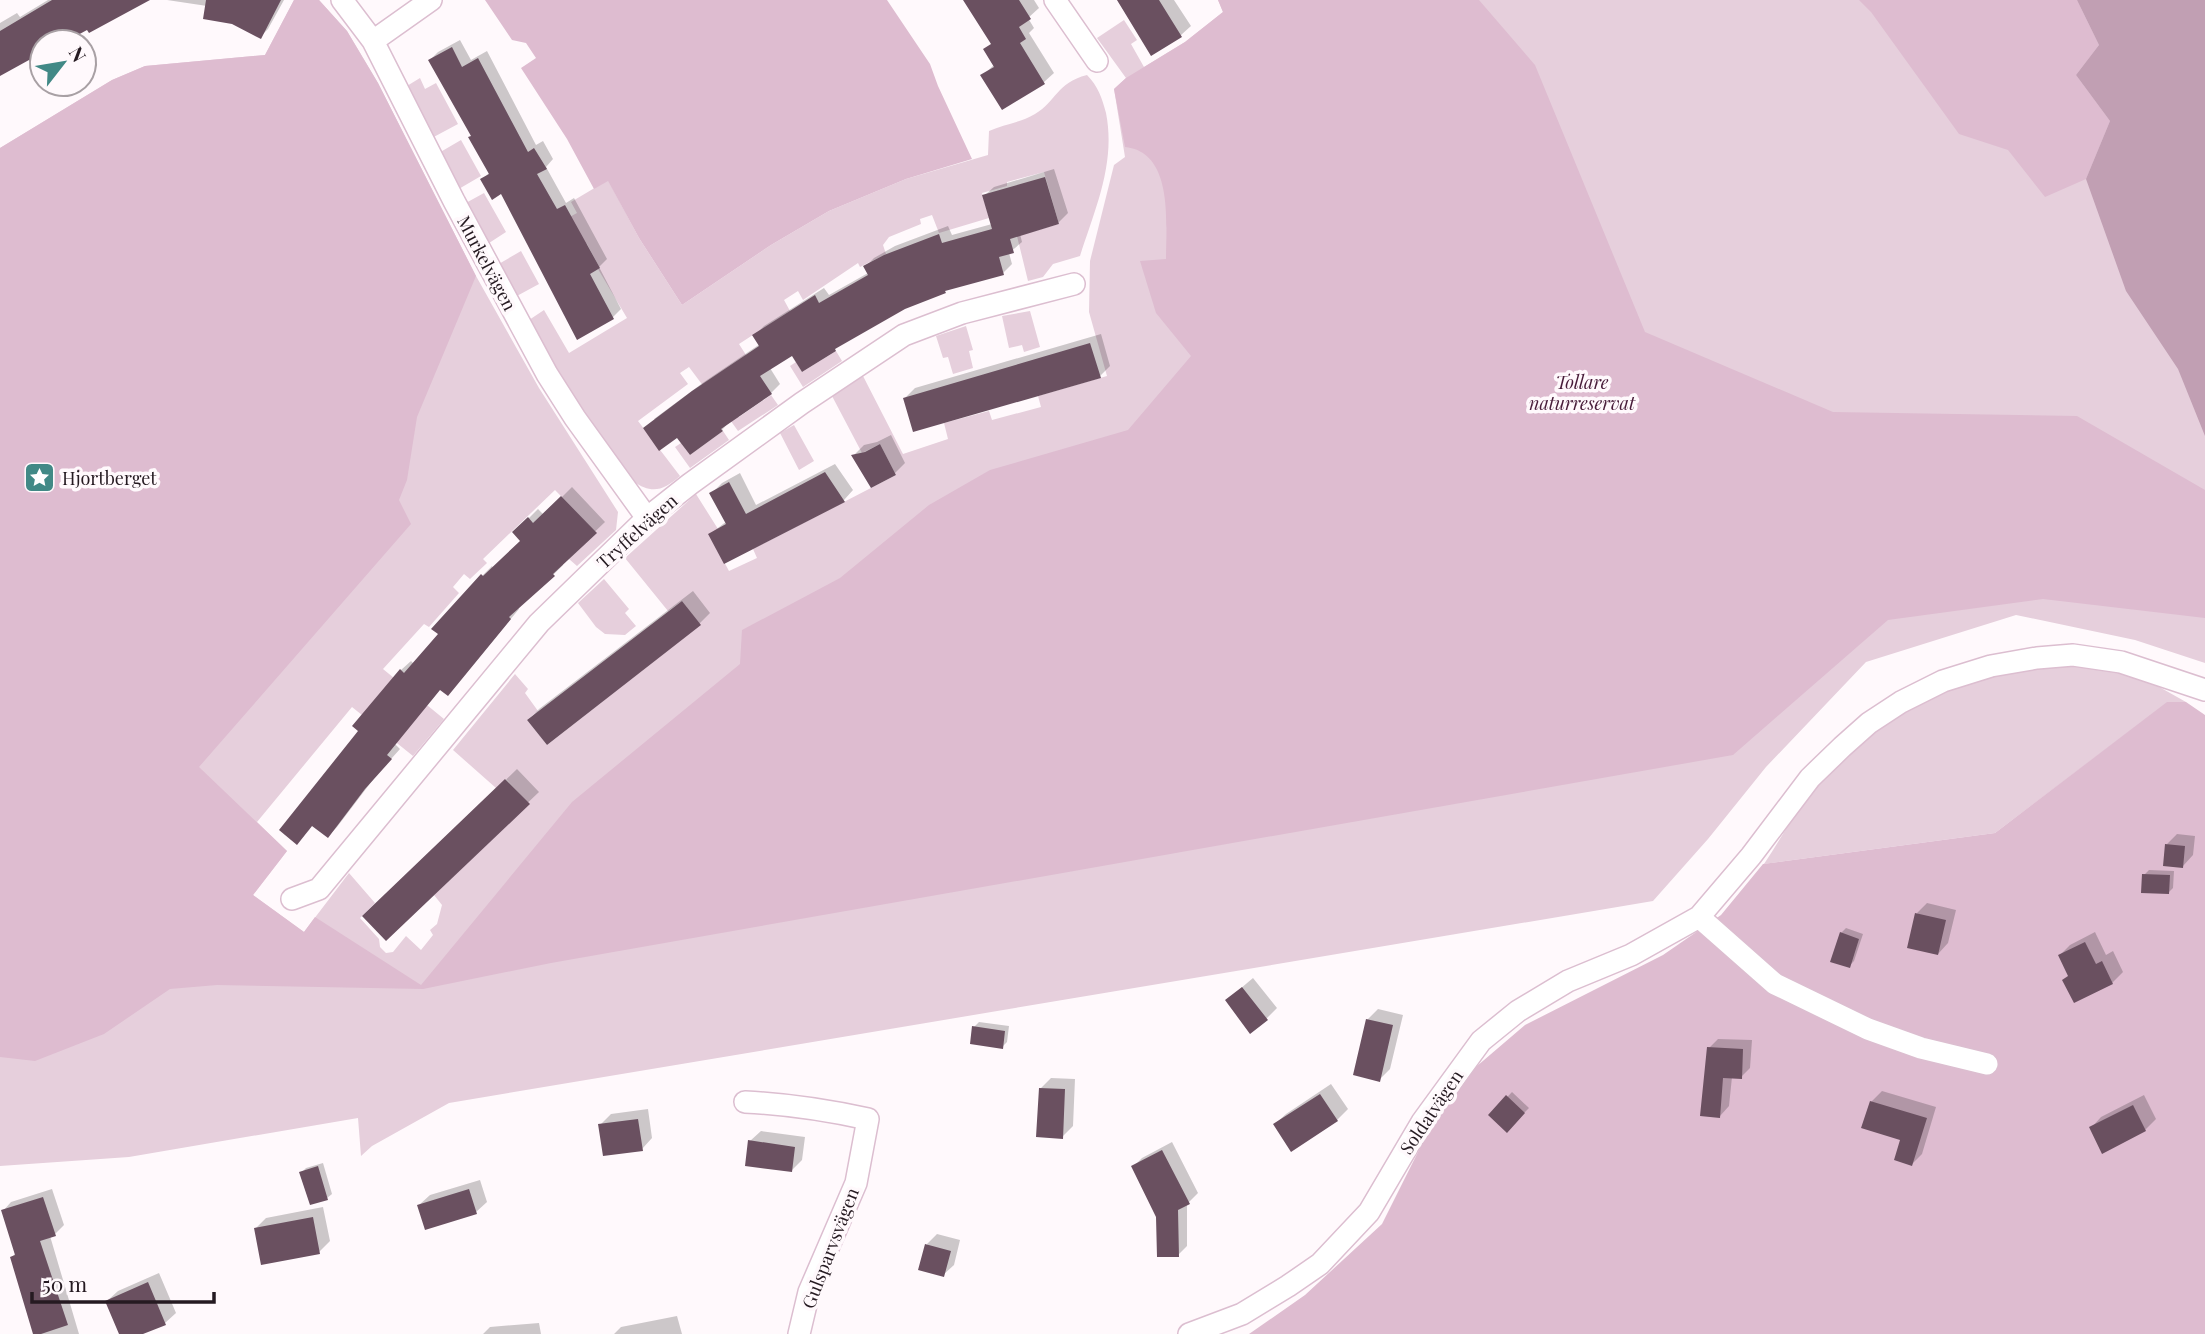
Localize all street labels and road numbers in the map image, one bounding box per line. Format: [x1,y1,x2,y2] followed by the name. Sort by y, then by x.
[452,211,522,315] street label: Murkelvägen
[592,488,683,574] street label: Tryffelvägen
[1394,1065,1468,1159] street label: Soldatvägen
[796,1184,864,1312] street label: Gulsparvsvägen

